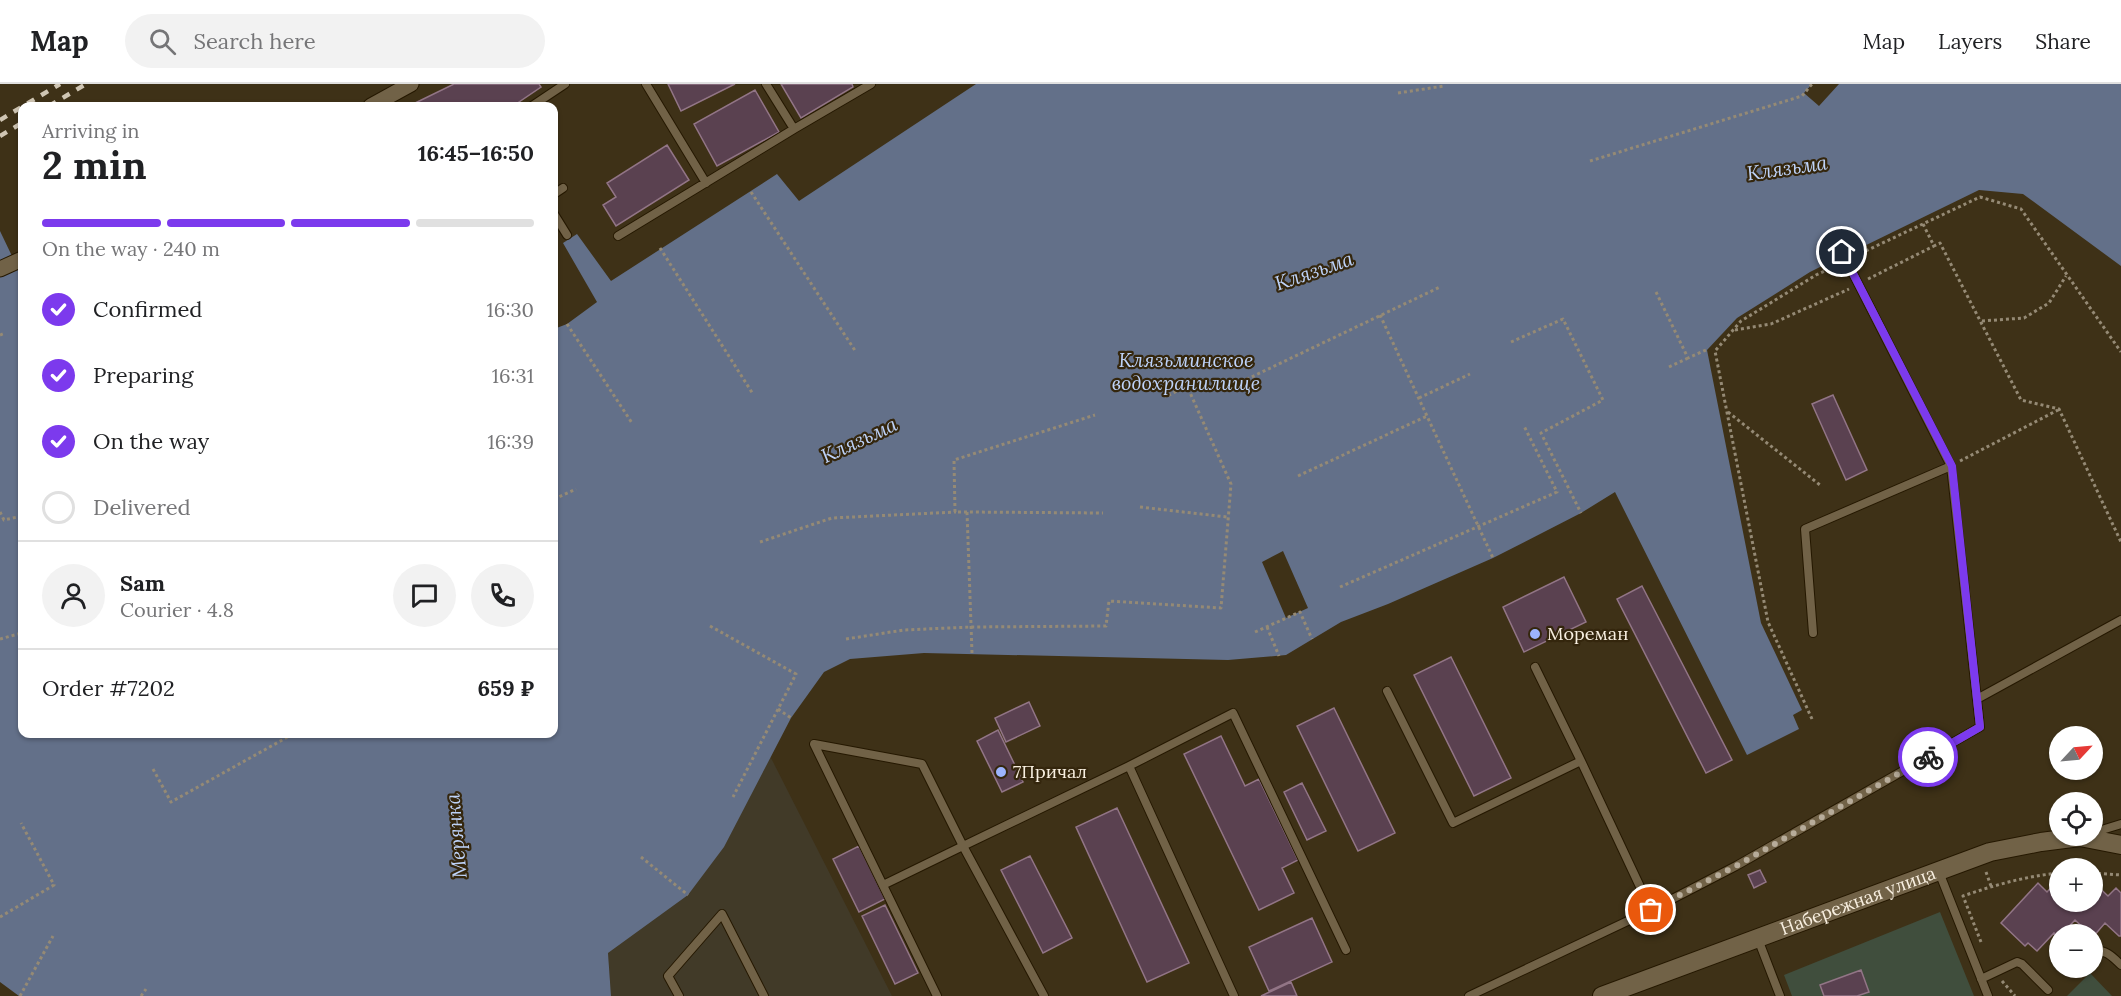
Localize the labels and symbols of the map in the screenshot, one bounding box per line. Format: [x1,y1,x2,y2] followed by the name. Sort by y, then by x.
[1745,149,1829,186] water label: Клязьма
[1816,226,1867,277] pin
[1271,245,1356,296] water label: Клязьма
[1112,347,1260,395] water label: Клязьминское водохранилище
[817,411,901,468] water label: Клязьма
[1547,622,1628,645] place label: Мореман
[1528,627,1542,641] marker: Мореман
[2049,726,2103,780] north arrow
[1898,727,1958,787] courier
[1013,760,1087,783] place label: 7Причал
[994,765,1008,779] marker: 7Причал
[439,793,472,879] water label: Мерянка
[1777,861,1939,940] street label: Набережная улица
[1625,884,1676,935] pin

